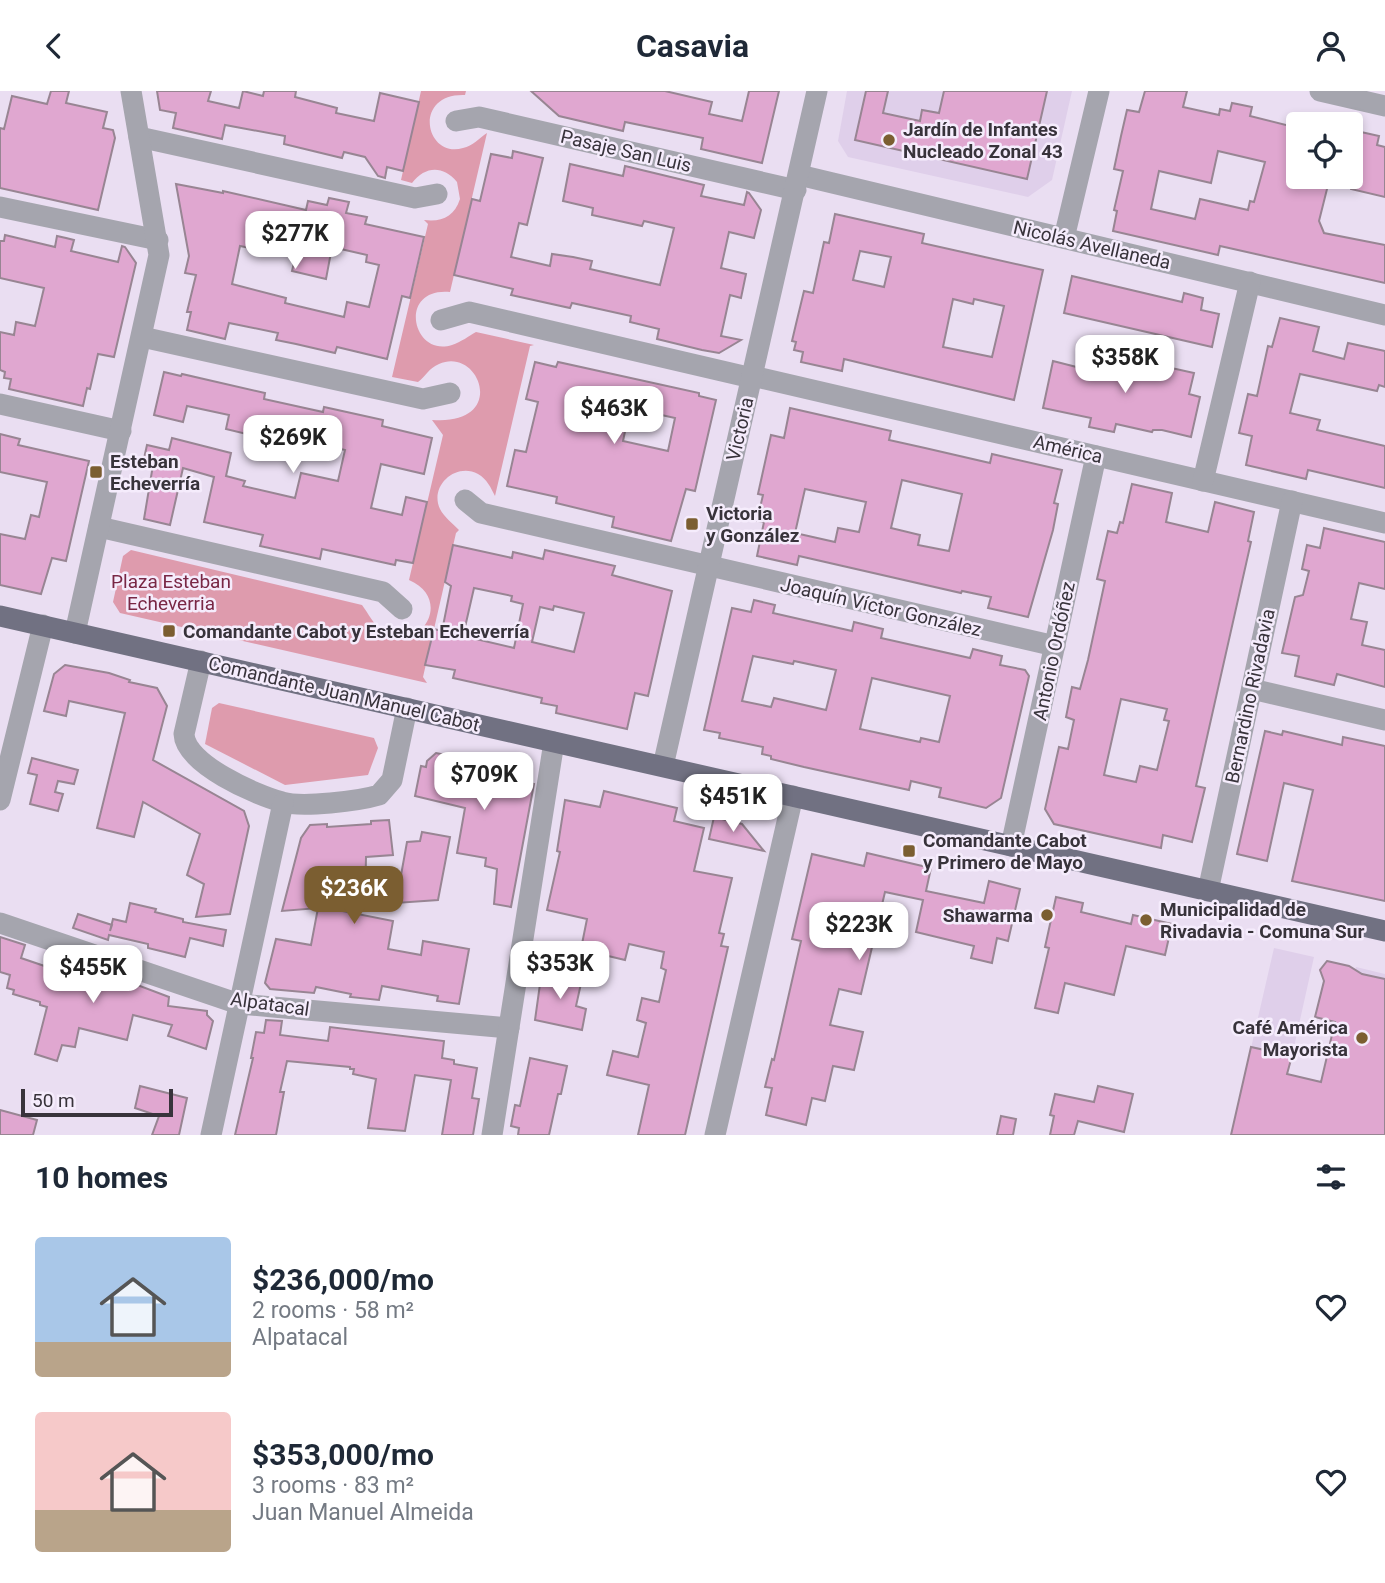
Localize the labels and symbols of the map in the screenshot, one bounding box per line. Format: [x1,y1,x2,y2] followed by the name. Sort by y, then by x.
[903,118,1063,163] place label: Jardín de Infantes Nucleado Zonal 43
[558,125,694,177] street label: Pasaje San Luis
[881,132,897,148] marker: Jardín de Infantes Nucleado Zonal 43
[246,211,344,271] pin: $277K
[1011,216,1173,274] street label: Nicolás Avellaneda
[1076,335,1174,395] pin: $358K
[565,387,663,446] pin: $463K
[721,395,759,463] street label: Victoria
[244,415,342,475] pin: $269K
[1031,430,1105,468] street label: América
[110,450,200,495] place label: Esteban Echeverría
[88,464,104,480] marker: Esteban Echeverría
[706,502,800,547] place label: Victoria y González
[684,516,700,532] marker: Victoria y González
[111,570,231,615] park label: Plaza Esteban Echeverria
[778,573,984,641] street label: Joaquín Víctor González
[1028,580,1080,722] street label: Antonio Ordóñez
[1220,607,1280,785] street label: Bernardino Rivadavia
[183,620,529,643] place label: Comandante Cabot y Esteban Echeverría
[161,623,177,639] marker: Comandante Cabot y Esteban Echeverría
[206,652,482,736] street label: Comandante Juan Manuel Cabot
[435,753,533,812] pin: $709K
[684,775,782,834] pin: $451K
[923,829,1087,874] place label: Comandante Cabot y Primero de Mayo
[901,843,917,859] marker: Comandante Cabot y Primero de Mayo
[305,867,403,926] pin: $236K
[1160,898,1364,943] place label: Municipalidad de Rivadavia - Comuna Sur
[810,903,908,962] pin: $223K
[943,904,1033,927] place label: Shawarma
[1039,907,1055,923] marker: Shawarma
[1138,912,1154,928] marker: Municipalidad de Rivadavia - Comuna Sur
[511,941,609,1001] pin: $353K
[44,946,142,1005] pin: $455K
[229,987,311,1021] street label: Alpatacal
[1233,1016,1348,1061] place label: Café América Mayorista
[1354,1030,1370,1046] marker: Café América Mayorista
[21,1086,173,1118] scale bar

